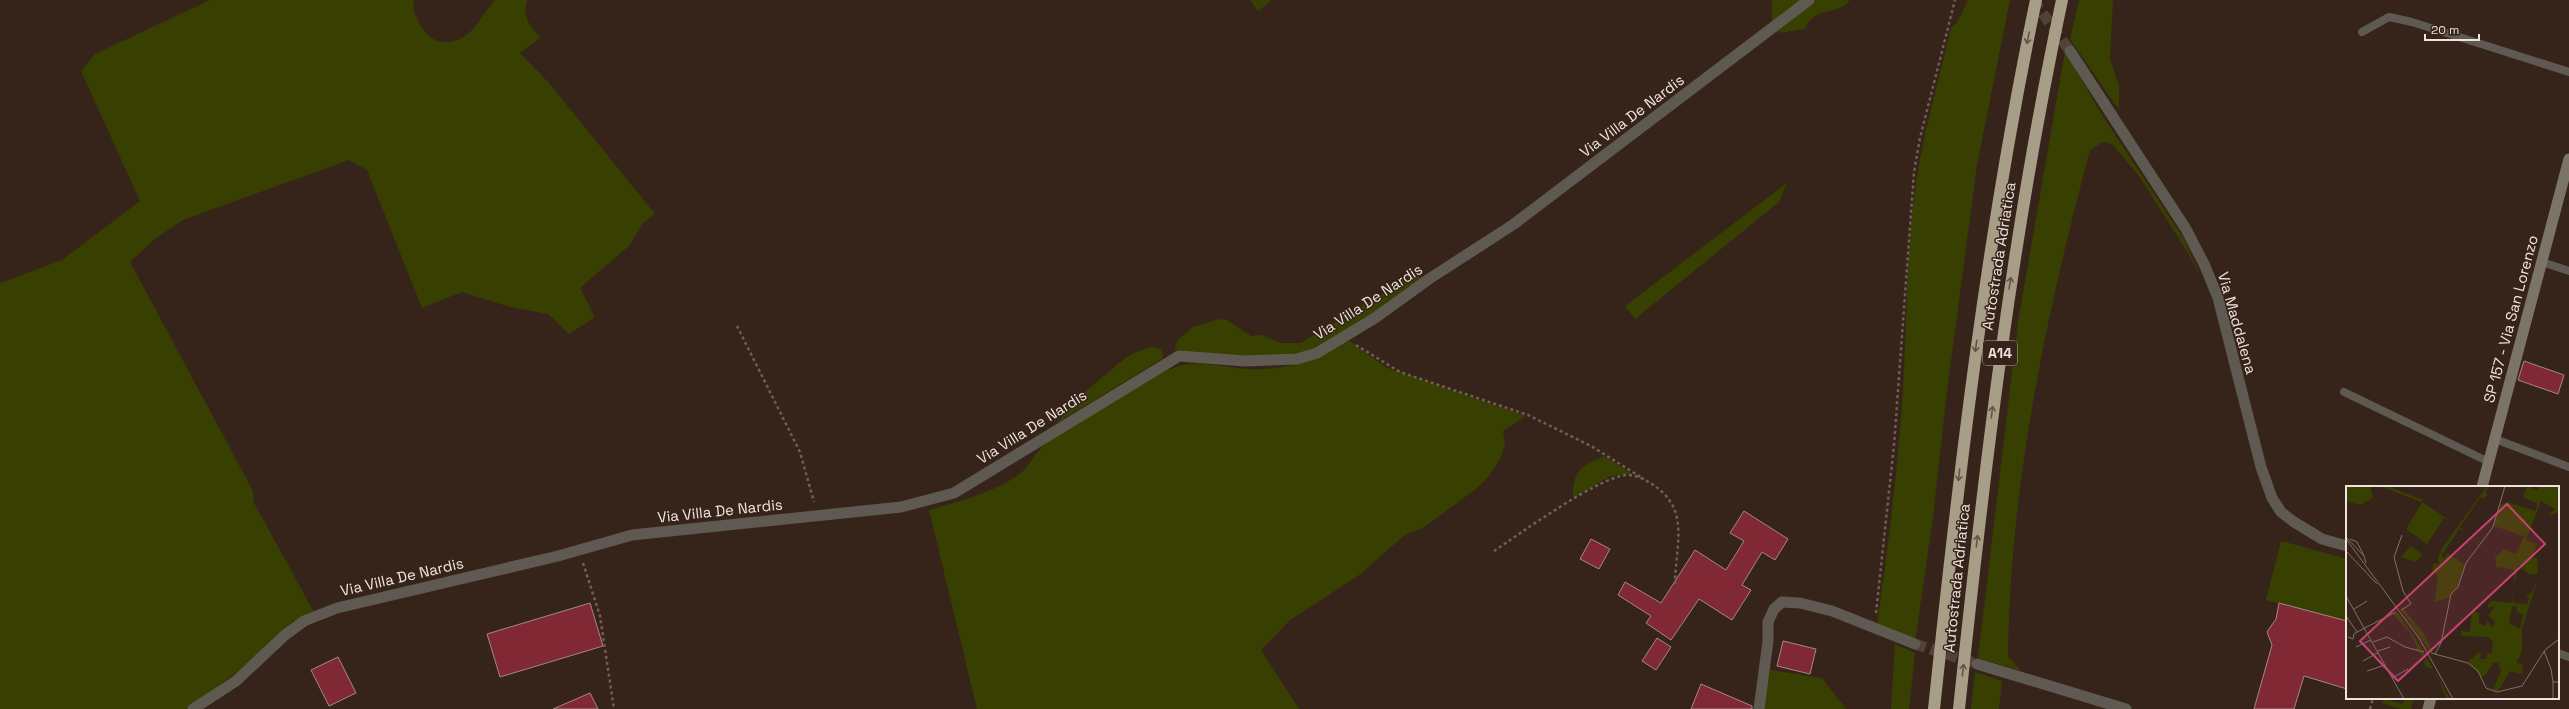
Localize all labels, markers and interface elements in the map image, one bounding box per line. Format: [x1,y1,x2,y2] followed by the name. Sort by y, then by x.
[2425,16,2479,42] scale bar
[2431,22,2459,38] text: 20 m
[2024,31,2032,44] one-way arrow
[1576,70,1688,161] street label: Via Villa De Nardis
[1977,180,2020,331] street label: Autostrada Adriatica
[2479,233,2542,405] street label: SP 157 - Via San Lorenzo
[1310,259,1426,344] street label: Via Villa De Nardis
[2214,270,2261,376] street label: Via Maddalena
[2006,277,2014,290] one-way arrow
[1972,339,1980,352] one-way arrow
[1983,341,2017,365] road number: A14
[973,385,1090,468] street label: Via Villa De Nardis
[1988,406,1996,419] one-way arrow
[1956,468,1963,481] one-way arrow
[2346,486,2559,699] inset map
[656,494,784,527] street label: Via Villa De Nardis
[1939,502,1974,653] street label: Autostrada Adriatica
[1973,535,1981,548] one-way arrow
[338,553,465,600] street label: Via Villa De Nardis
[1959,664,1967,677] one-way arrow

